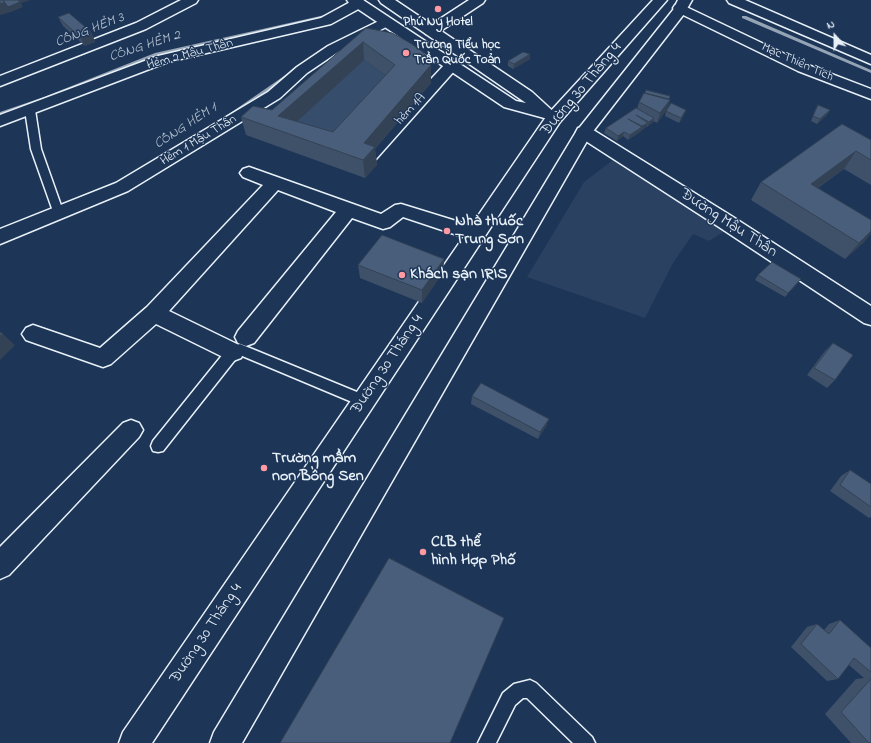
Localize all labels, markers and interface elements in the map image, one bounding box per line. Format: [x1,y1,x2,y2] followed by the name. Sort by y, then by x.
[433,4,443,14] marker: Phú Ny Hotel
[53,10,127,52] water label: CỐNG HẺM 3
[403,15,473,31] place label: Phú Ny Hotel
[815,16,855,56] north arrow
[824,16,837,34] text: N
[107,28,183,66] water label: CỐNG HẺM 2
[145,36,235,74] street label: Hẻm 2 Mậu Thân
[414,38,500,69] place label: Trường Tiểu học Trần Quốc Toản
[537,39,627,141] street label: Đường 30 Tháng 4
[759,40,835,86] street label: Mạc Thiên Tích
[401,48,411,58] marker: Trường Tiểu học Trần Quốc Toản
[393,91,429,129] street label: hẻm 1A
[152,101,220,153] water label: CỐNG HẺM 1
[158,112,240,170] street label: Hẻm 1 Mậu Thân
[676,185,780,263] street label: Đường Mậu Thân
[455,212,524,250] place label: Nhà thuốc Trung Sơn
[442,226,452,236] marker: Nhà thuốc Trung Sơn
[410,265,507,285] place label: Khách sạn IRIS
[397,270,407,280] marker: Khách sạn IRIS
[348,311,428,419] street label: Đường 30 Tháng 4
[272,449,364,487] place label: Trường mầm non Bông Sen
[259,463,269,473] marker: Trường mầm non Bông Sen
[431,533,516,571] place label: CLB thể hình Hợp Phố
[418,547,428,557] marker: CLB thể hình Hợp Phố
[167,580,247,688] street label: Đường 30 Tháng 4

